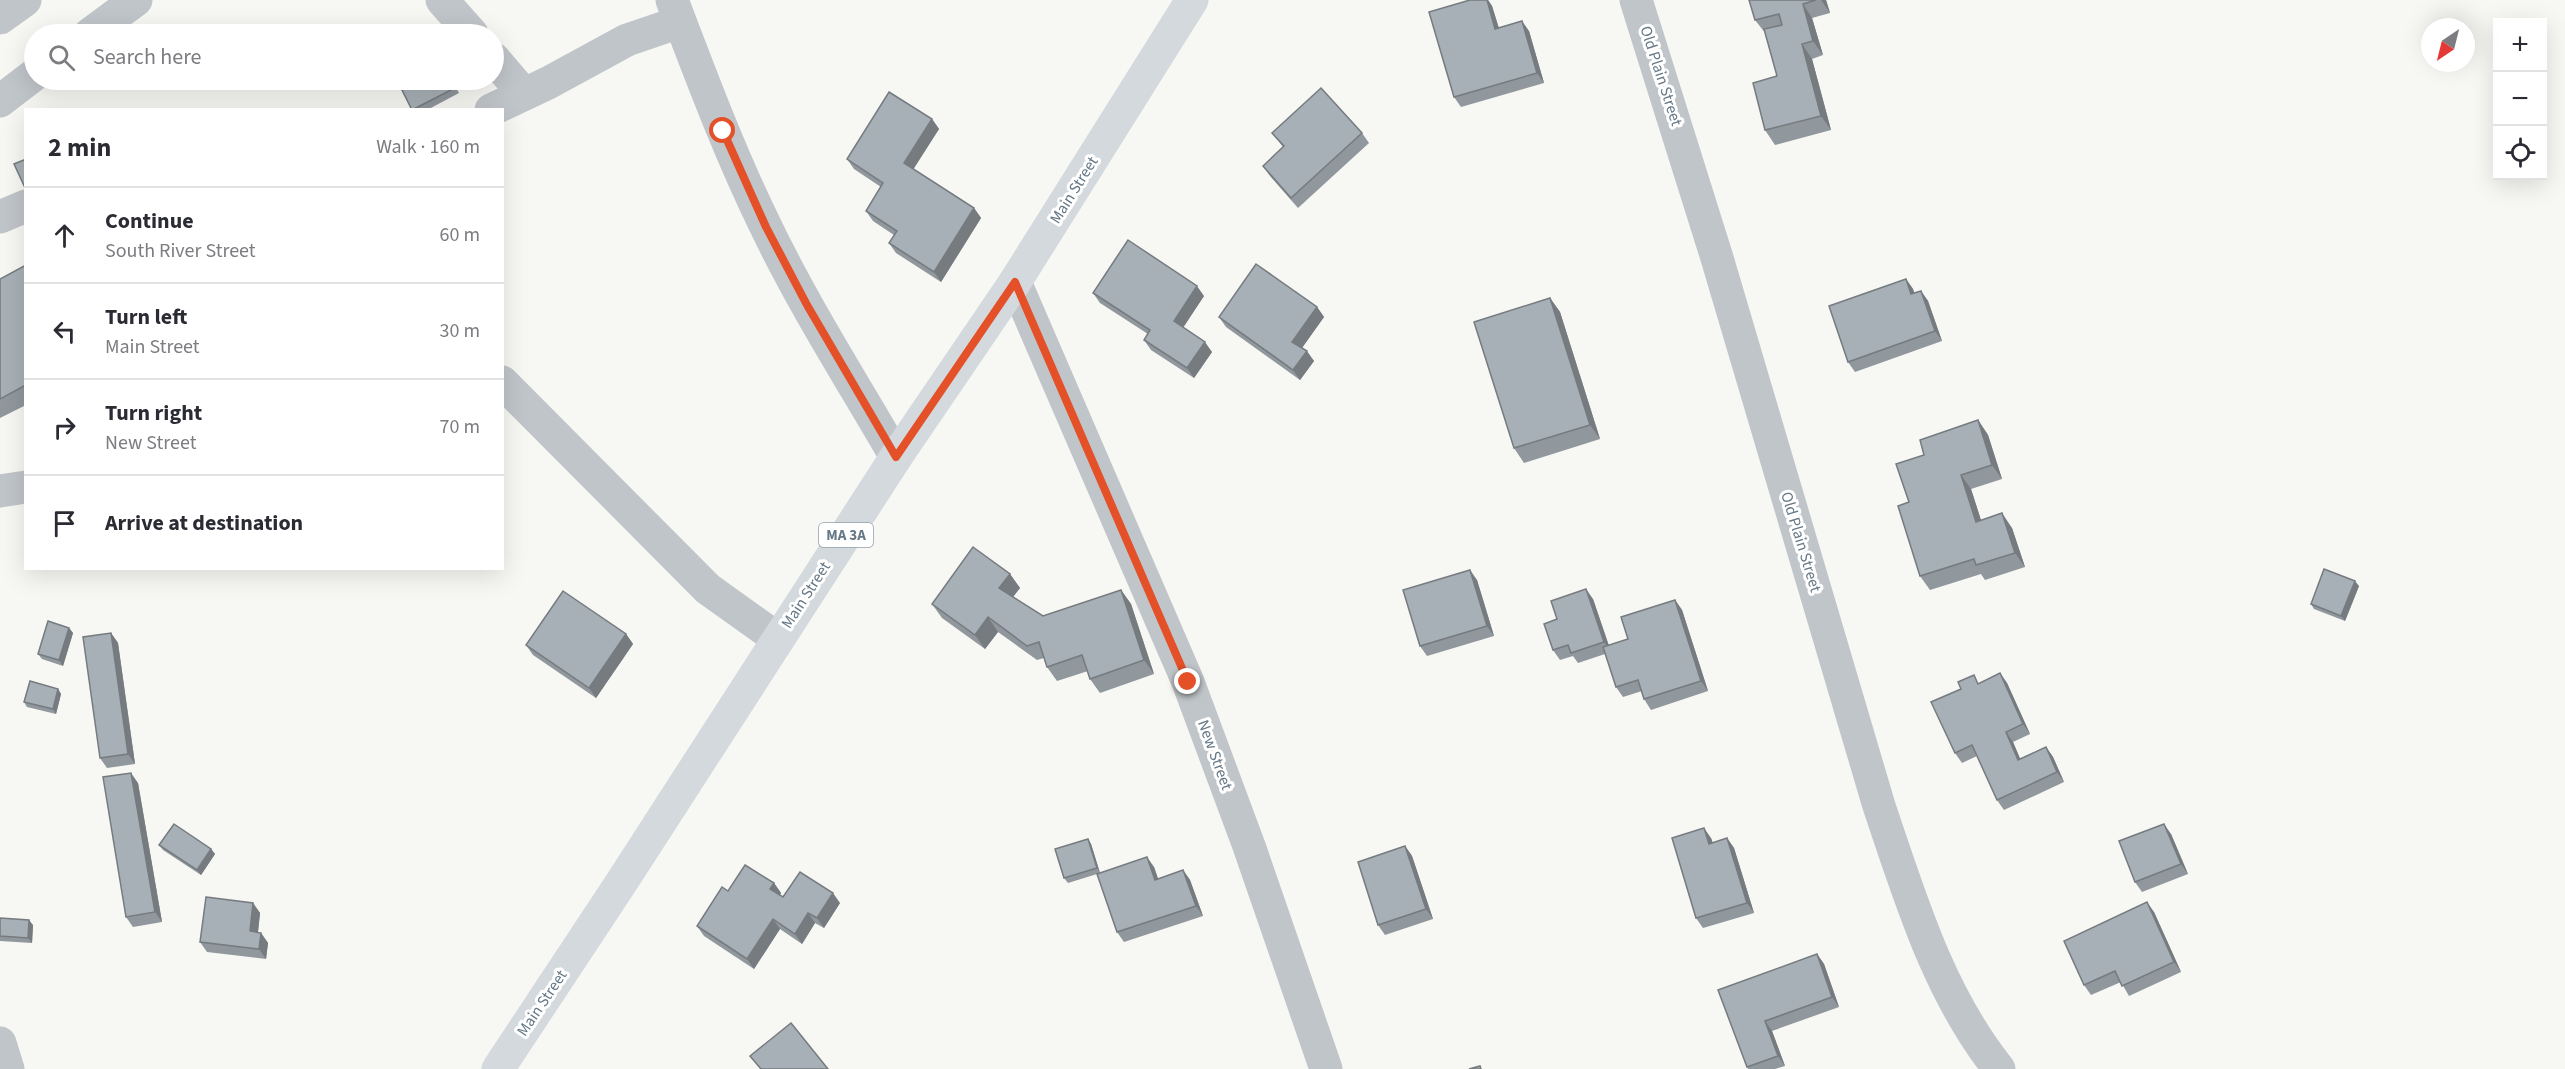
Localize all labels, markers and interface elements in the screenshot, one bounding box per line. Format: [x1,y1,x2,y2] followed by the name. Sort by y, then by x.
[2421,18,2475,72] north arrow
[2493,18,2547,180] map controls
[2493,18,2547,72] button: +
[1634,23,1688,129] street label: Old Plain Street
[24,24,504,90] search box
[45,41,78,74] icon: search
[93,41,201,73] text: Search here
[2493,72,2547,126] button: −
[709,117,735,143] route start
[2493,126,2547,180] button: locate
[48,129,111,166] text: 2 min
[376,133,480,161] text: Walk · 160 m
[1045,152,1104,228] street label: Main Street
[105,205,194,237] text: Continue
[48,219,81,252] icon: ahead
[440,221,480,249] text: 60 m
[105,237,256,265] text: South River Street
[105,301,187,333] text: Turn left
[48,315,81,348] icon: left
[440,317,480,345] text: 30 m
[105,333,200,361] text: Main Street
[105,397,202,429] text: Turn right
[48,411,81,444] icon: right
[440,413,480,441] text: 70 m
[105,429,196,457] text: New Street
[1775,489,1827,595] street label: Old Plain Street
[48,507,81,540] icon: arrive
[105,507,303,539] text: Arrive at destination
[819,523,873,547] road number: MA 3A
[776,557,836,633] street label: Main Street
[1174,668,1200,694] route end
[1192,717,1238,794] street label: New Street
[512,965,573,1041] street label: Main Street

